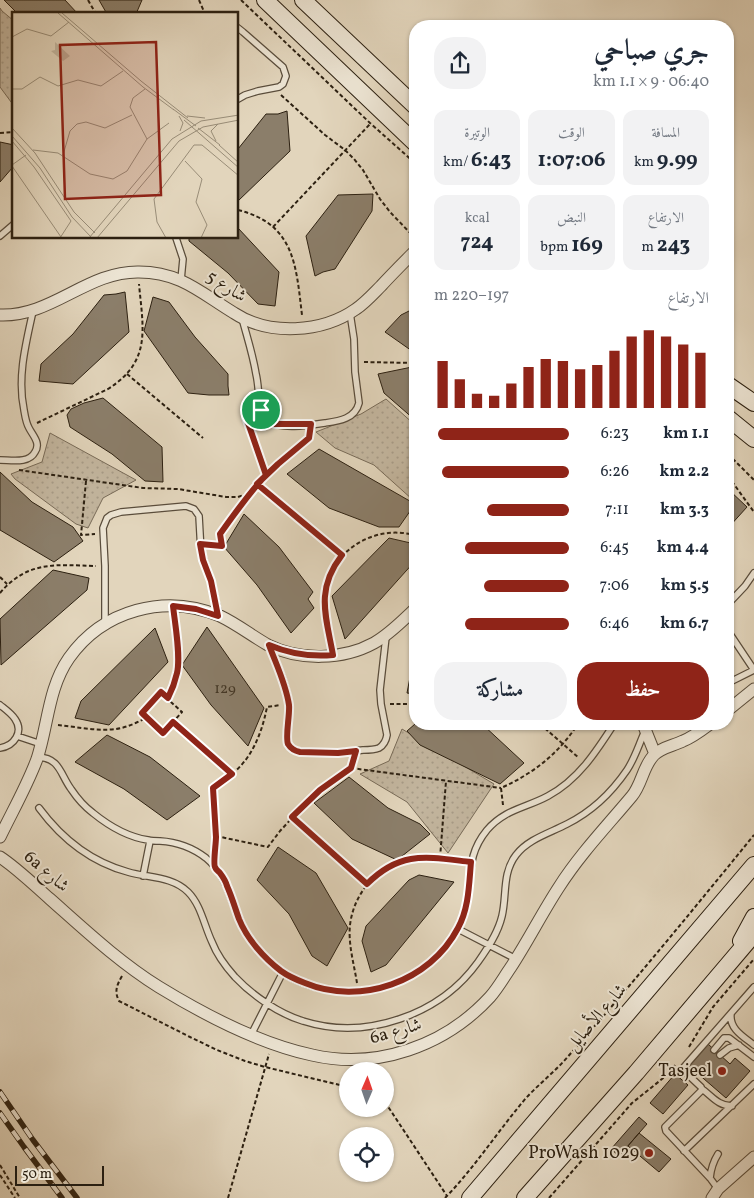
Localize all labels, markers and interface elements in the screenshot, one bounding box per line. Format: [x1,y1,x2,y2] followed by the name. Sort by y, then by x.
[12,12,239,239] inset map
[594,32,709,71] text: جري صباحي
[434,37,486,89] button: share
[593,71,709,93] text: 06:40 · 9 × 1.1 km
[464,124,490,143] text: الوتيرة
[558,124,585,143] text: الوقت
[652,124,680,143] text: المسافة
[471,146,511,175] text: 6:43
[538,146,605,175] text: 1:07:06
[657,146,698,175] text: 9.99
[443,153,471,172] text: /km
[634,153,657,172] text: km
[465,209,490,228] text: kcal
[557,209,586,228] text: النبض
[648,209,684,228] text: الارتفاع
[461,228,494,257] text: 724
[571,231,603,260] text: 169
[657,231,690,260] text: 243
[540,238,571,257] text: bpm
[642,238,657,257] text: m
[200,265,251,310] street label: شارع 5
[434,285,509,307] text: 197–220 m
[667,288,709,310] text: الارتفاع
[240,389,282,431] pin
[247,396,275,424] icon: arrive
[601,423,629,445] text: 6:23
[663,423,709,445] text: 1.1 km
[600,461,629,483] text: 6:26
[659,461,709,483] text: 2.2 km
[605,499,629,521] text: 7:11
[660,499,709,521] text: 3.3 km
[600,537,629,559] text: 6:45
[657,537,709,559] text: 4.4 km
[600,575,629,597] text: 7:06
[661,575,709,597] text: 5.5 km
[600,613,629,635] text: 6:46
[660,613,709,635] text: 6.7 km
[434,662,567,720] button: مشاركة
[577,662,709,720] button: حفظ
[214,679,236,700] house number: 129
[17,845,74,900] street label: 6a شارع
[559,978,634,1058] street label: شارع الأصايل
[367,1013,425,1052] street label: 6a شارع
[658,1059,712,1084] place label: Tasjeel
[339,1062,394,1118] north arrow
[339,1062,394,1182] map controls
[716,1065,728,1077] marker: Tasjeel
[339,1127,394,1182] button: locate
[528,1141,639,1166] place label: ProWash 1029
[643,1147,655,1159] marker: ProWash 1029
[15,1163,104,1186] scale bar
[22,1165,52,1184] text: 50 m

